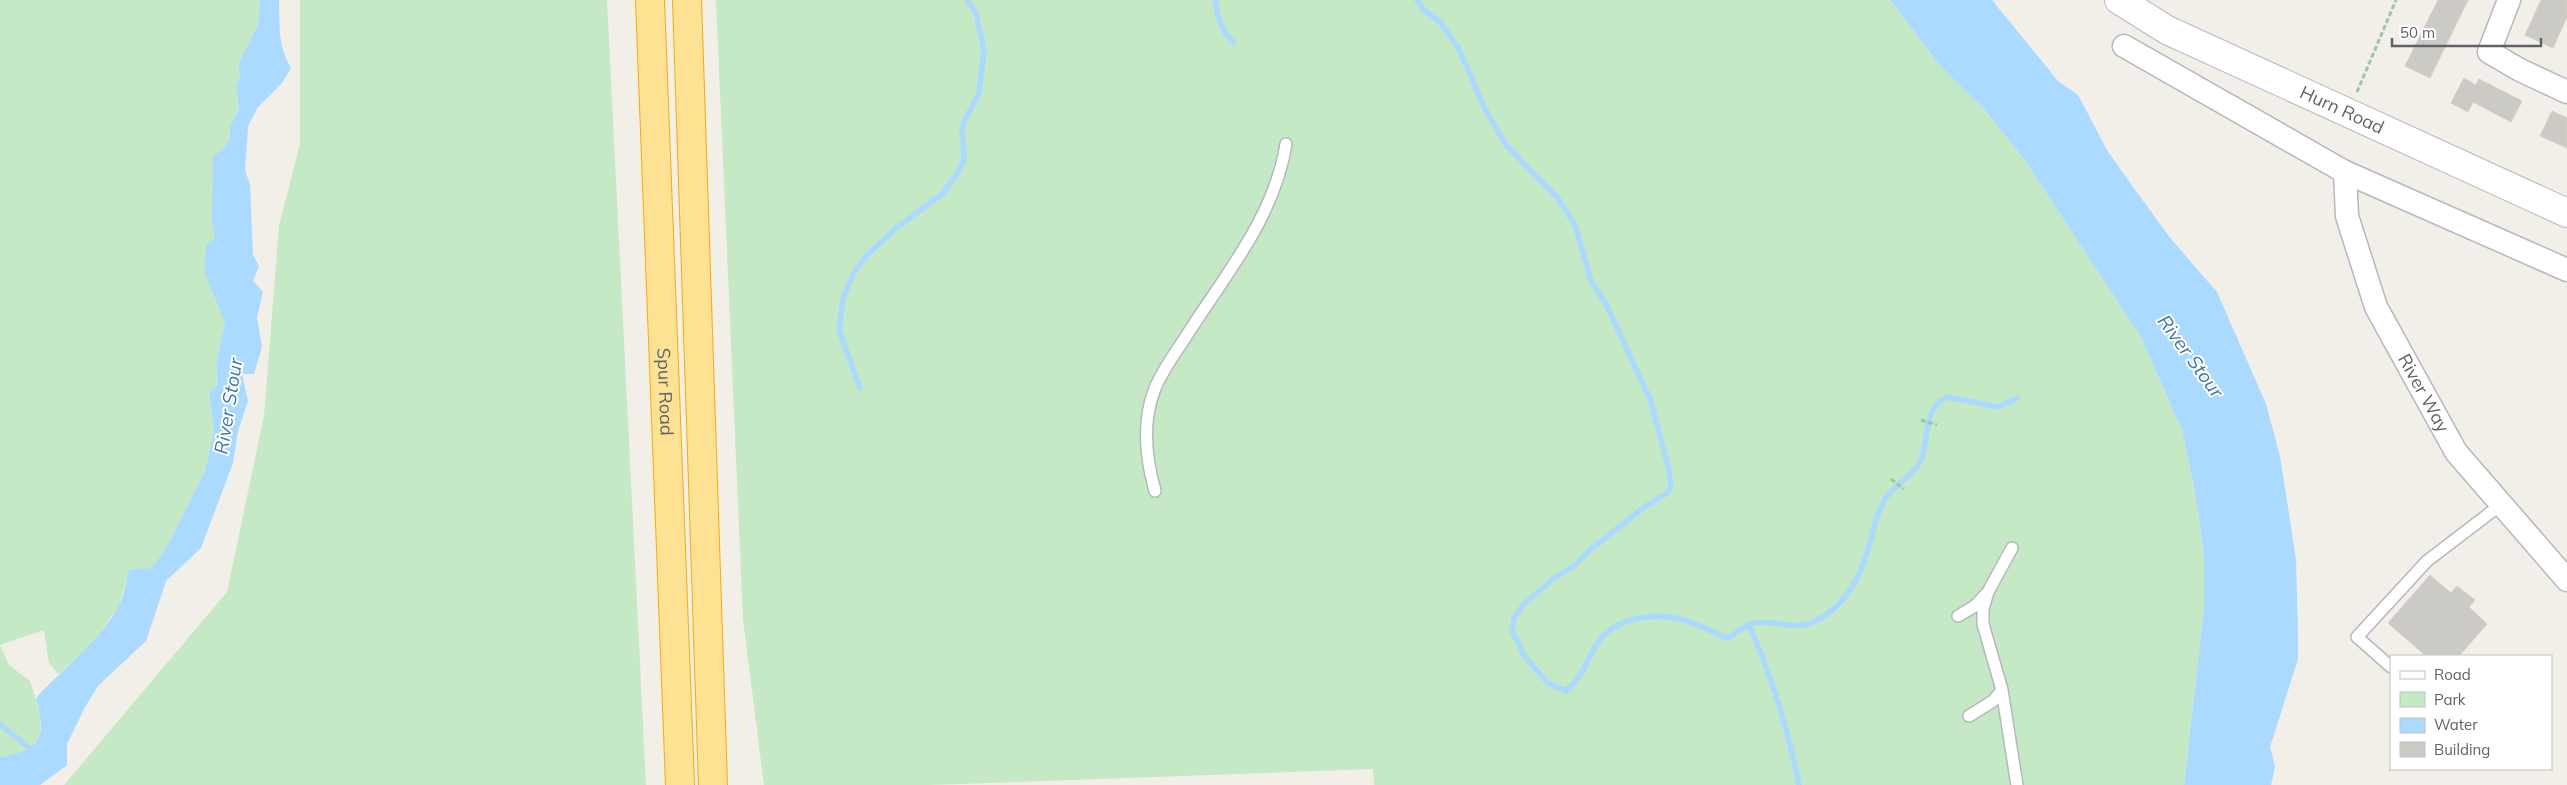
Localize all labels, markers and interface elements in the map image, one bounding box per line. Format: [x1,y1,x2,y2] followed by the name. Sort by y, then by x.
[2392,15,2541,47] scale bar
[2400,23,2435,42] text: 50 m
[2296,80,2388,139] street label: Hurn Road
[2153,310,2230,403] water label: River Stour
[652,347,679,436] street label: Spur Road
[2393,350,2455,437] street label: River Way
[209,355,248,456] water label: River Stour
[2390,655,2552,770] legend
[2434,665,2471,684] text: Road
[2434,690,2466,709] text: Park
[2434,715,2478,734] text: Water
[2434,740,2490,759] text: Building

